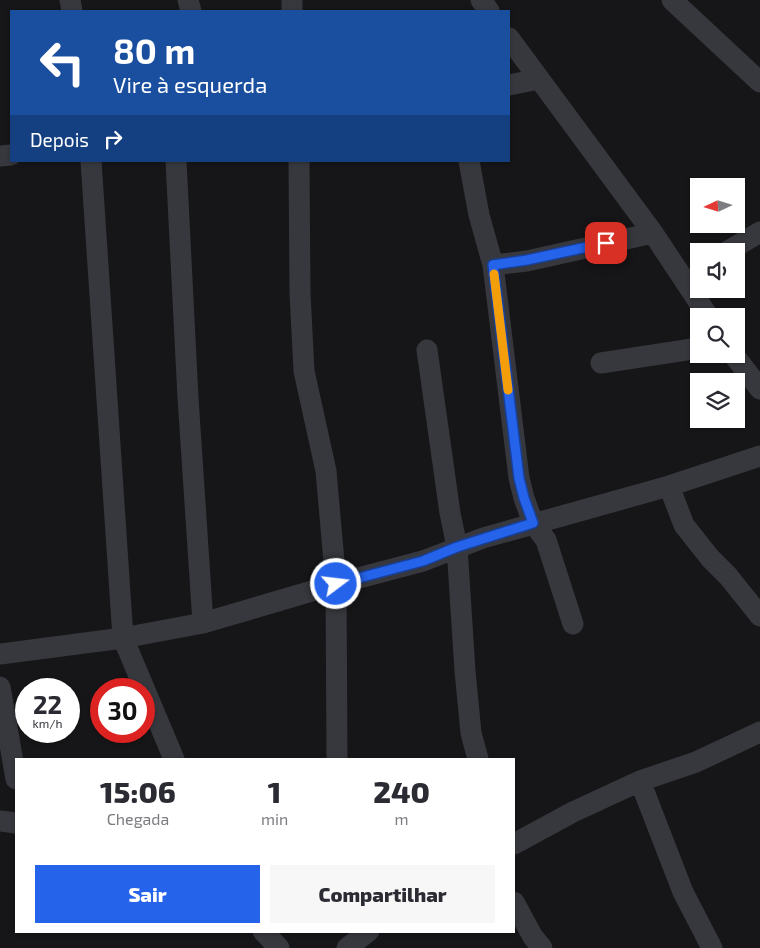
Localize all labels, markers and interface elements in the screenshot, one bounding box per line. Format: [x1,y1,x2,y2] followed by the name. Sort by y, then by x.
[113,29,195,71] text: 80 m
[30,30,95,95] icon: left
[113,71,267,97] text: Vire à esquerda
[99,125,127,153] icon: right
[30,128,89,151] text: Depois
[690,178,745,232] north arrow
[690,178,745,428] map controls
[585,222,627,264] pin
[592,229,620,257] icon: arrive
[690,243,745,298] button: sound
[690,308,745,363] button: search
[690,373,745,428] button: layers
[309,557,361,609] position arrow
[90,678,155,743] speed limit sign: 30
[33,689,62,719] text: 22
[33,716,62,730] text: km/h
[100,773,176,809] text: 15:06
[268,773,281,809] text: 1
[373,773,430,809] text: 240
[107,809,169,828] text: Chegada
[261,809,288,828] text: min
[395,809,409,828] text: m
[35,865,260,923] button: Sair
[270,865,495,923] button: Compartilhar

